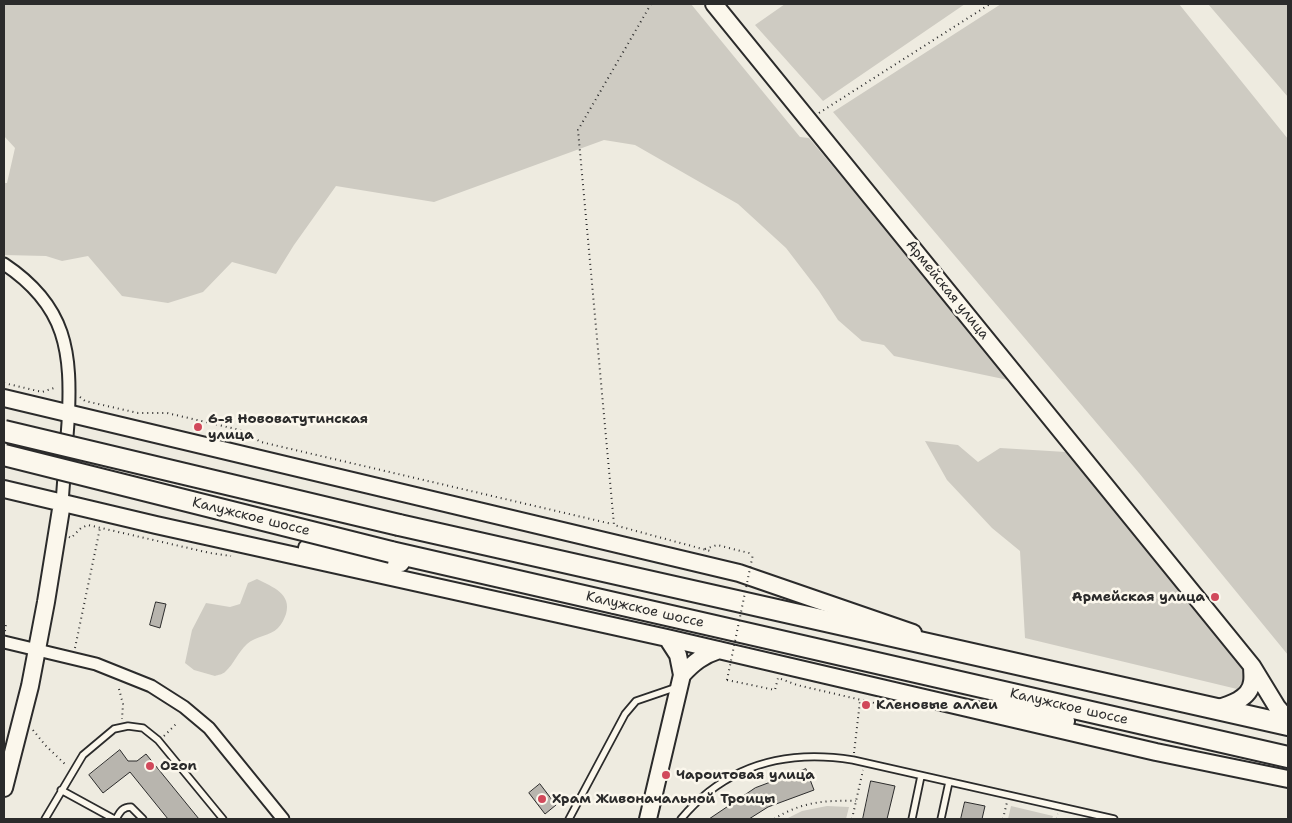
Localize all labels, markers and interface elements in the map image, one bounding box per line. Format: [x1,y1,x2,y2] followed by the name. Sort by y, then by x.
[902,237,992,343] street label: Армейская улица
[208,411,368,444] place label: 6-я Нововатутинская улица
[192,421,204,433] marker: 6-я Нововатутинская улица
[190,494,312,540] street label: Калужское шоссе
[584,588,706,632] street label: Калужское шоссе
[1072,589,1205,605] place label: Армейская улица
[1209,591,1221,603] marker: Армейская улица
[1008,685,1130,729] street label: Калужское шоссе
[876,697,998,713] place label: Кленовые аллеи
[860,699,872,711] marker: Кленовые аллеи
[160,758,197,774] place label: Ozon
[144,760,156,772] marker: Ozon
[676,767,815,783] place label: Чароитовая улица
[660,769,672,781] marker: Чароитовая улица
[552,791,775,807] place label: Храм Живоначальной Троицы
[536,793,548,805] marker: Храм Живоначальной Троицы

